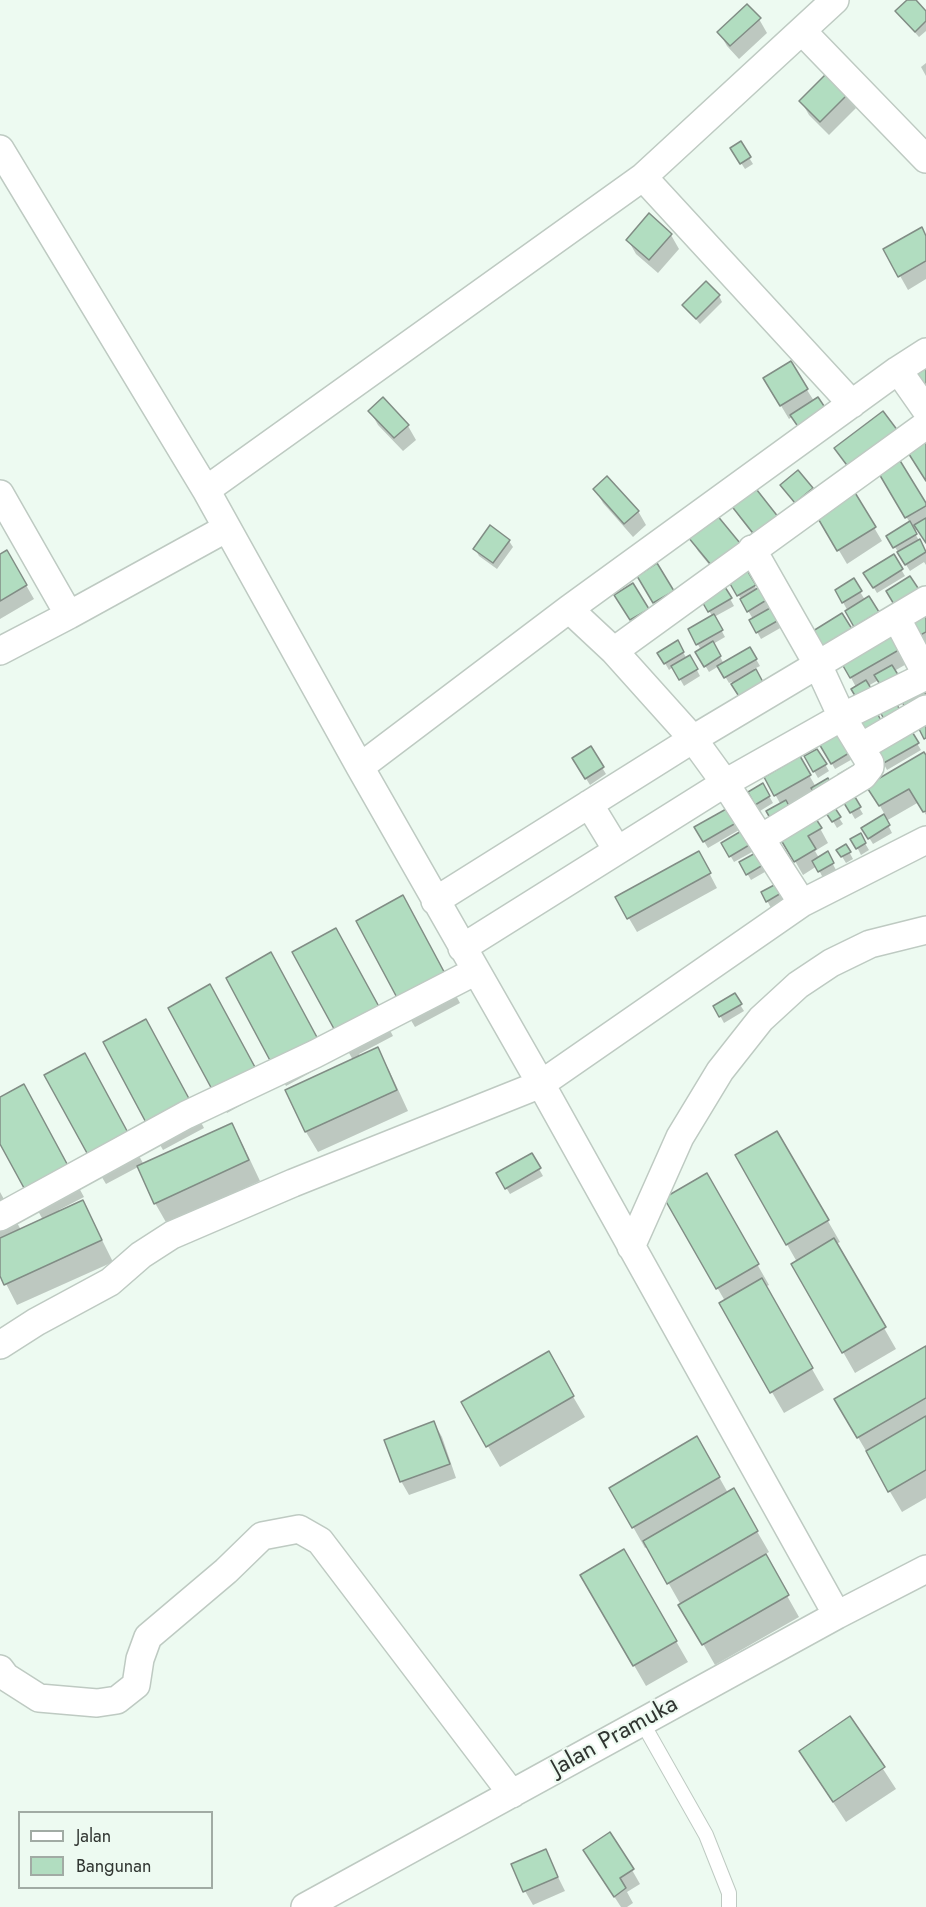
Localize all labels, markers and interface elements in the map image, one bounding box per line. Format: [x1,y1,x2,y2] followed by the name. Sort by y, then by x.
[547,1690,683,1784] street label: Jalan Pramuka
[18,1811,213,1889] legend
[76,1823,111,1849] text: Jalan
[76,1853,151,1879] text: Bangunan

